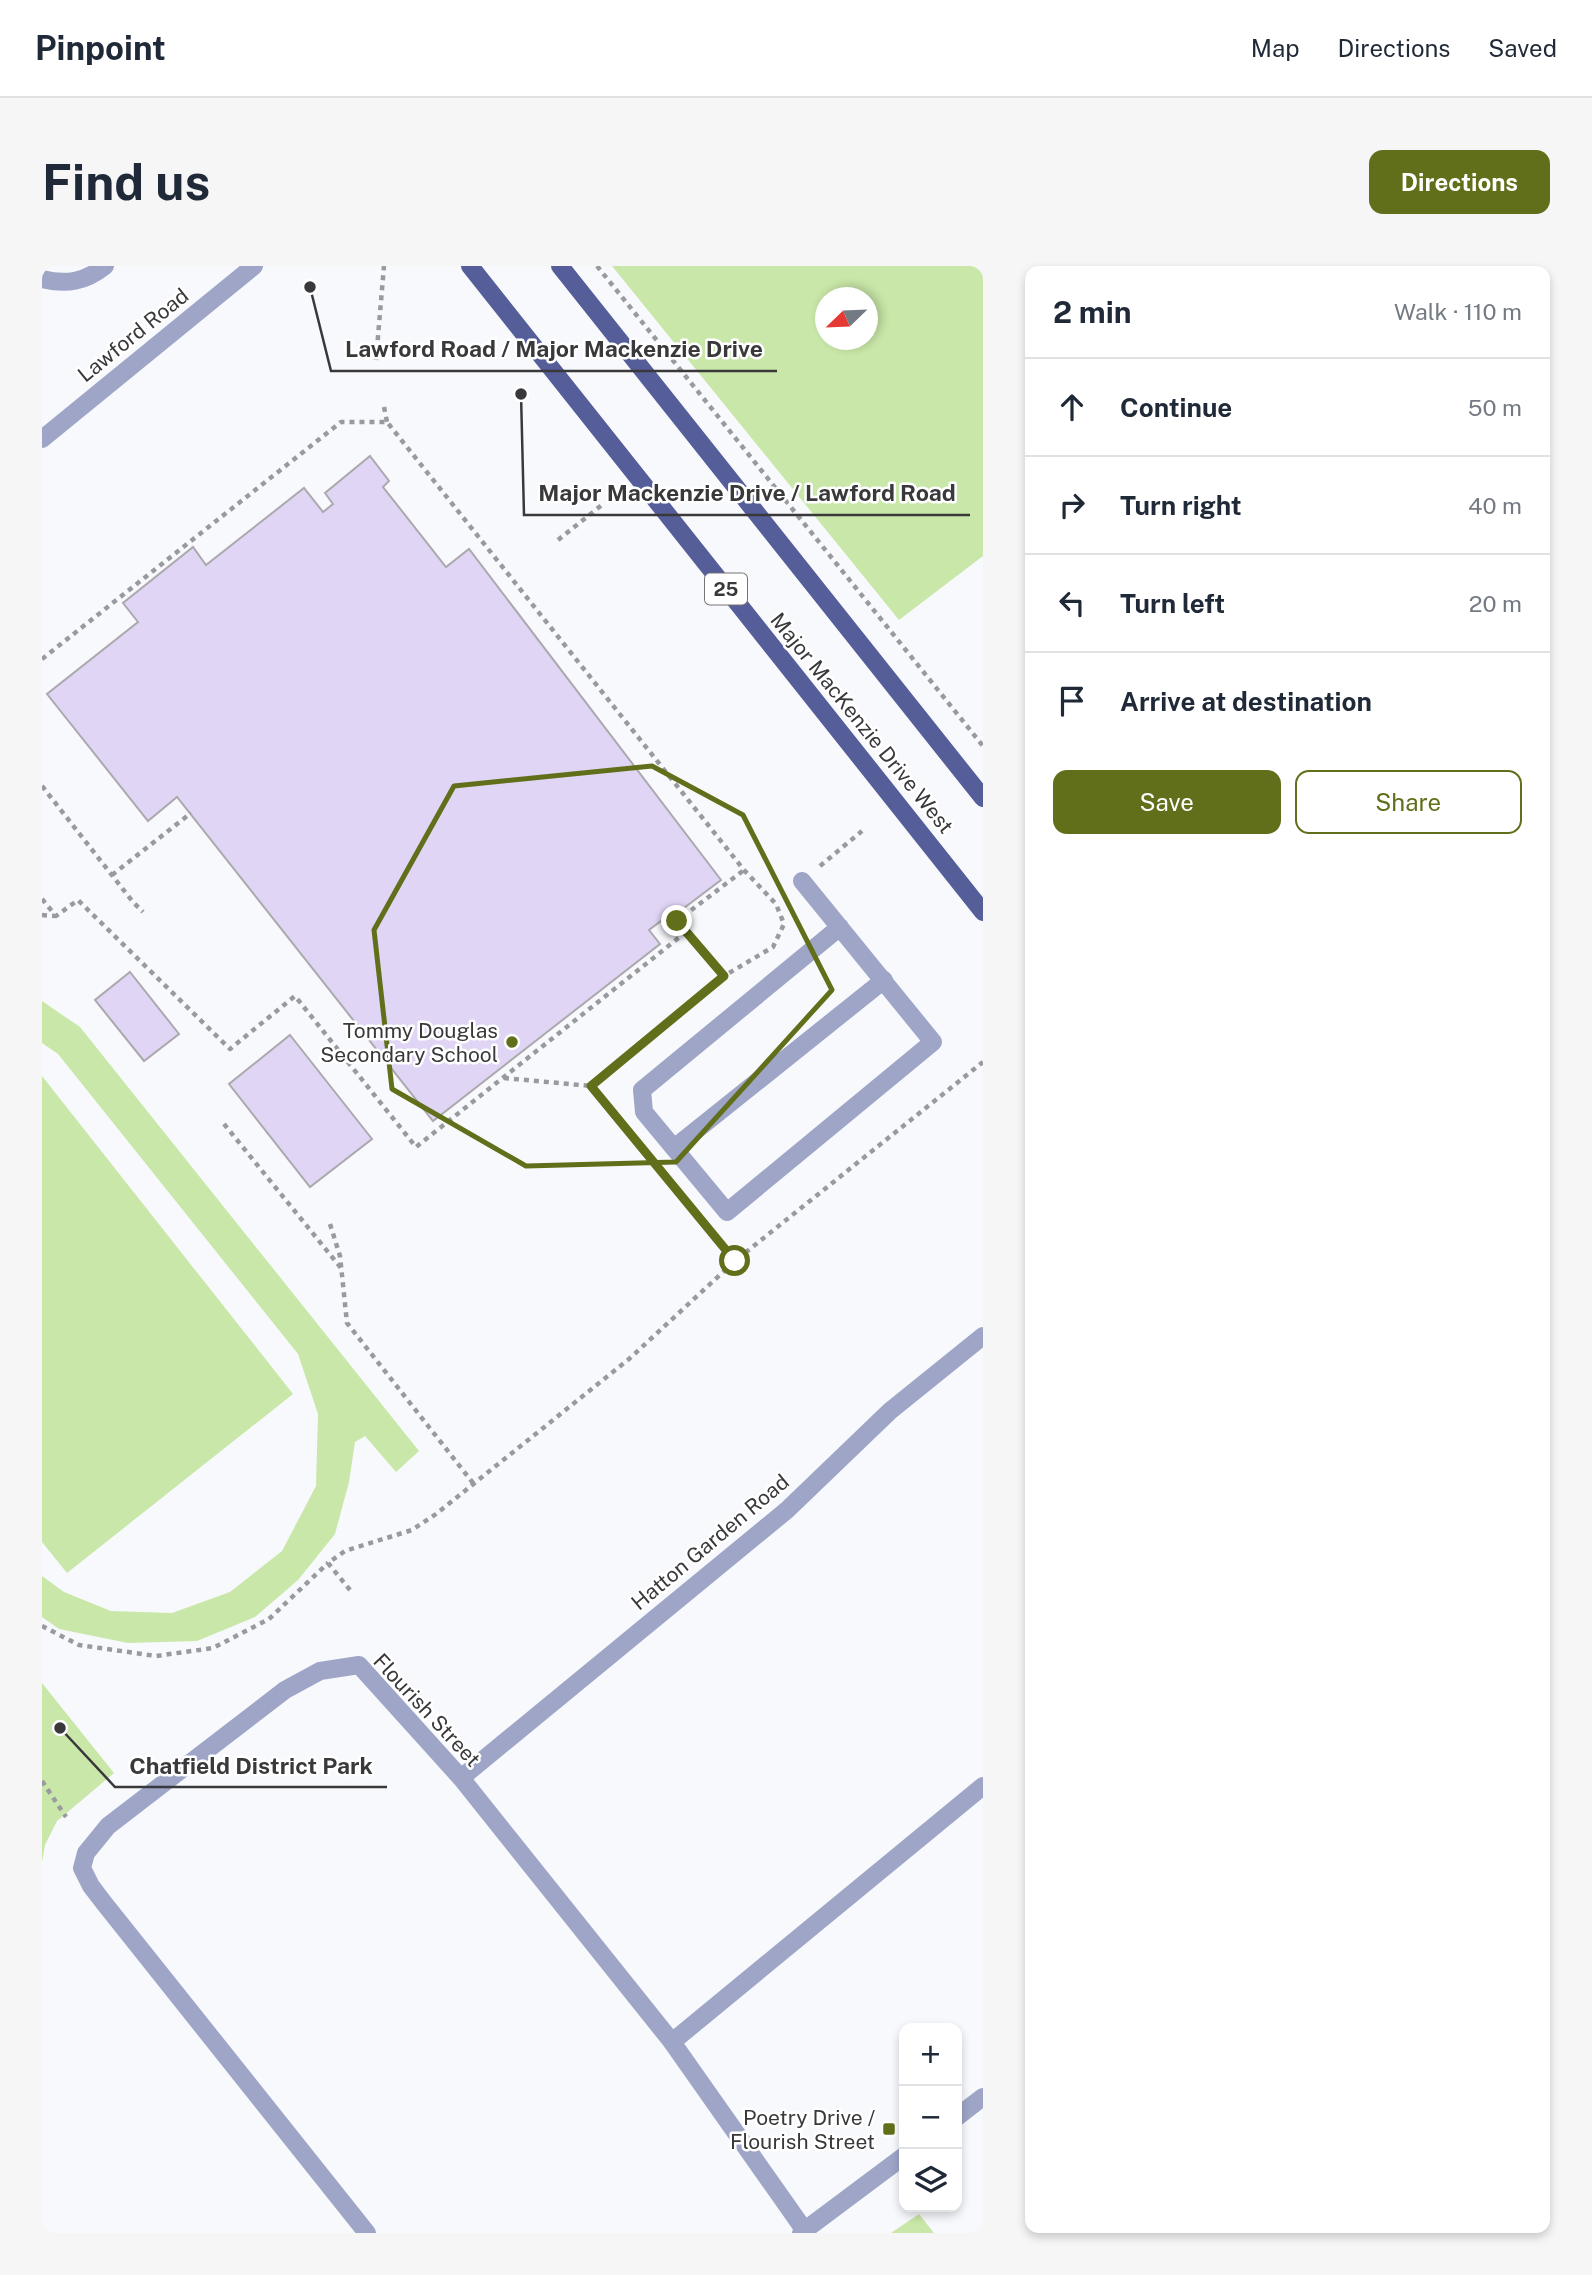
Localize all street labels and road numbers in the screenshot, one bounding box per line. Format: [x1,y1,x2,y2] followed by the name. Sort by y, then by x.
[73,283,193,387] street label: Lawford Road
[705,574,747,604] road number: 25
[765,608,959,838] street label: Major MacKenzie Drive West
[626,1469,794,1615] street label: Hatton Garden Road
[368,1648,486,1772] street label: Flourish Street

